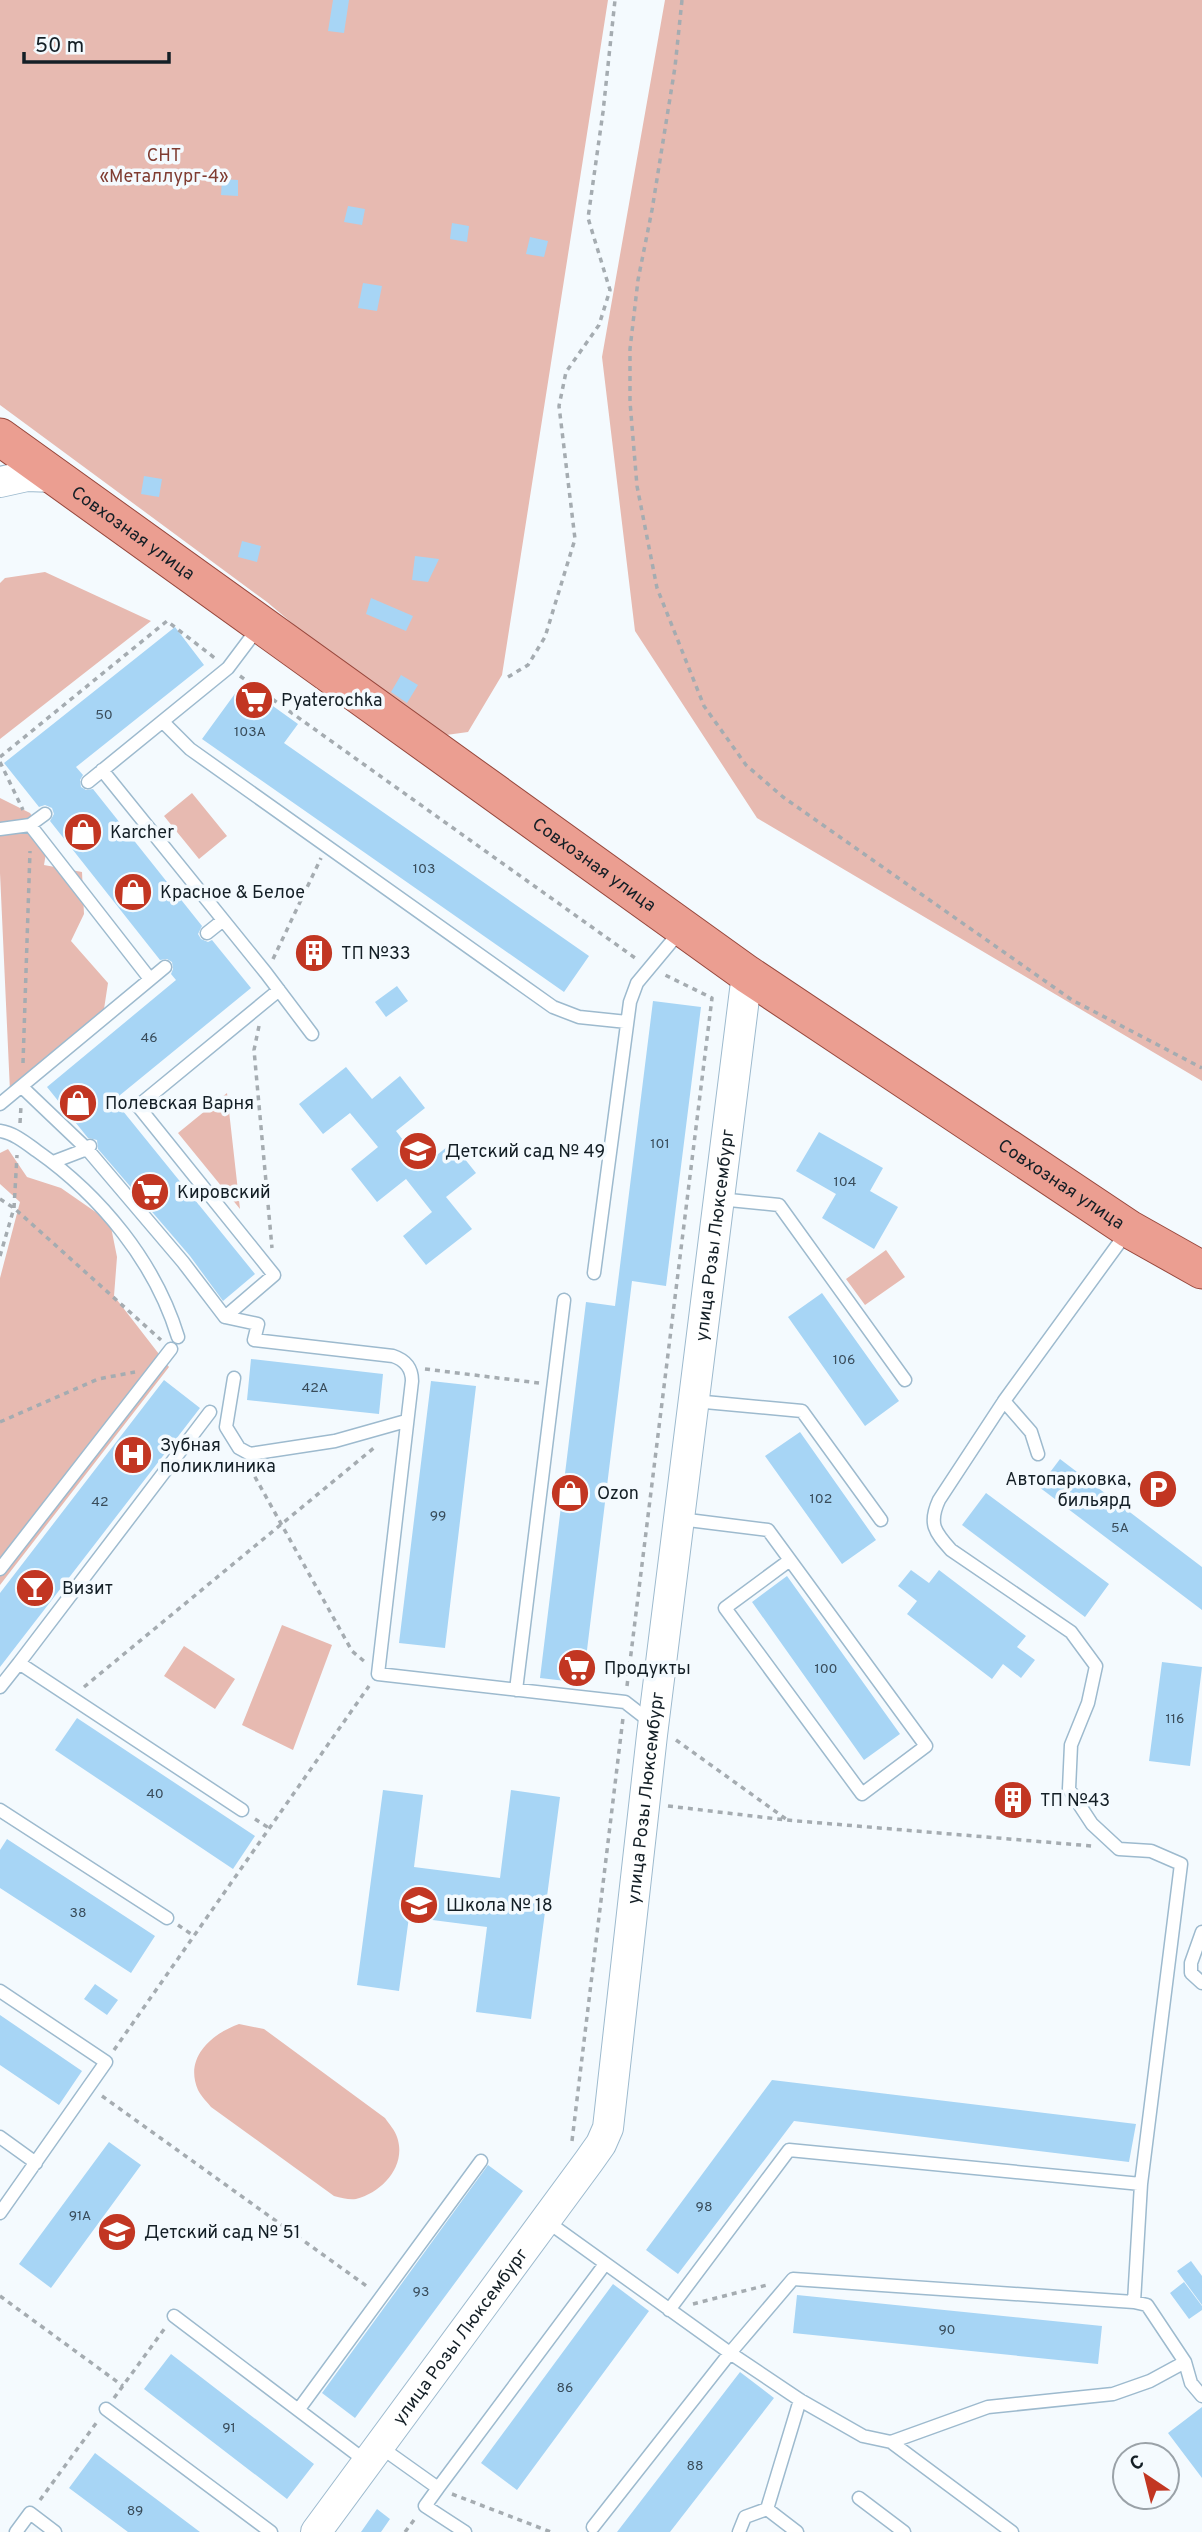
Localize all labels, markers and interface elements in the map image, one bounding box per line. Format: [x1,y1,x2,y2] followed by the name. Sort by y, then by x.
[24,21,170,65] scale bar
[35,33,84,60] text: 50 m
[99,145,229,189] park label: СНТ «Металлург-4»
[66,482,199,586] street label: Совхозная улица
[233,679,275,721] supermarket icon: Pyaterochka
[281,690,382,713] place label: Pyaterochka
[95,707,113,724] house number: 50
[234,724,266,741] house number: 103А
[62,811,104,853] shop icon: Karcher
[527,813,660,918] street label: Совхозная улица
[110,822,174,845] place label: Karcher
[413,861,435,878] house number: 103
[112,871,154,913] shop icon: Красное & Белое
[160,882,305,905] place label: Красное & Белое
[293,932,335,974] building icon: ТП №33
[341,943,411,966] place label: ТП №33
[140,1030,158,1047] house number: 46
[57,1082,99,1124] shop icon: Полевская Варня
[105,1093,254,1116] place label: Полевская Варня
[691,1128,741,1343] street label: улица Розы Люксембург
[397,1130,439,1172] school or university icon: Детский сад № 49
[993,1135,1128,1236] street label: Совхозная улица
[650,1136,670,1153] house number: 101
[445,1141,605,1164] place label: Детский сад № 49
[129,1171,171,1213] supermarket icon: Кировский
[834,1174,856,1191] house number: 104
[177,1182,271,1205] place label: Кировский
[833,1352,855,1369] house number: 106
[302,1380,328,1397] house number: 42А
[112,1434,154,1476] hospital icon: Зубная поликлиника
[160,1435,276,1479] place label: Зубная поликлиника
[1137,1468,1179,1510] parking icon: Автопарковка, бильярд
[1005,1469,1131,1513] place label: Автопарковка, бильярд
[549,1472,591,1514] shop icon: Ozon
[597,1483,639,1506] place label: Ozon
[810,1491,832,1508] house number: 102
[91,1494,109,1511] house number: 42
[430,1508,446,1525] house number: 99
[1111,1520,1129,1537] house number: 5А
[14,1567,56,1609] bar icon: Визит
[62,1578,113,1601] place label: Визит
[556,1647,598,1689] supermarket icon: Продукты
[604,1658,691,1681] place label: Продукты
[814,1661,838,1678] house number: 100
[623,1690,670,1906] street label: улица Розы Люксембург
[1166,1711,1184,1728] house number: 116
[992,1779,1034,1821] building icon: ТП №43
[146,1786,164,1803] house number: 40
[1040,1790,1110,1813] place label: ТП №43
[398,1884,440,1926] school or university icon: Школа № 18
[446,1895,553,1918] place label: Школа № 18
[70,1905,86,1922] house number: 38
[696,2199,712,2216] house number: 98
[69,2208,91,2225] house number: 91А
[96,2211,138,2253] school or university icon: Детский сад № 51
[144,2222,300,2245] place label: Детский сад № 51
[389,2244,534,2430] street label: улица Розы Люксембург
[413,2284,429,2301] house number: 93
[938,2322,956,2339] house number: 90
[557,2380,573,2397] house number: 86
[222,2420,236,2437] house number: 91
[1111,2441,1181,2511] north arrow
[1126,2450,1149,2477] text: С
[686,2458,704,2475] house number: 88
[127,2503,143,2520] house number: 89

